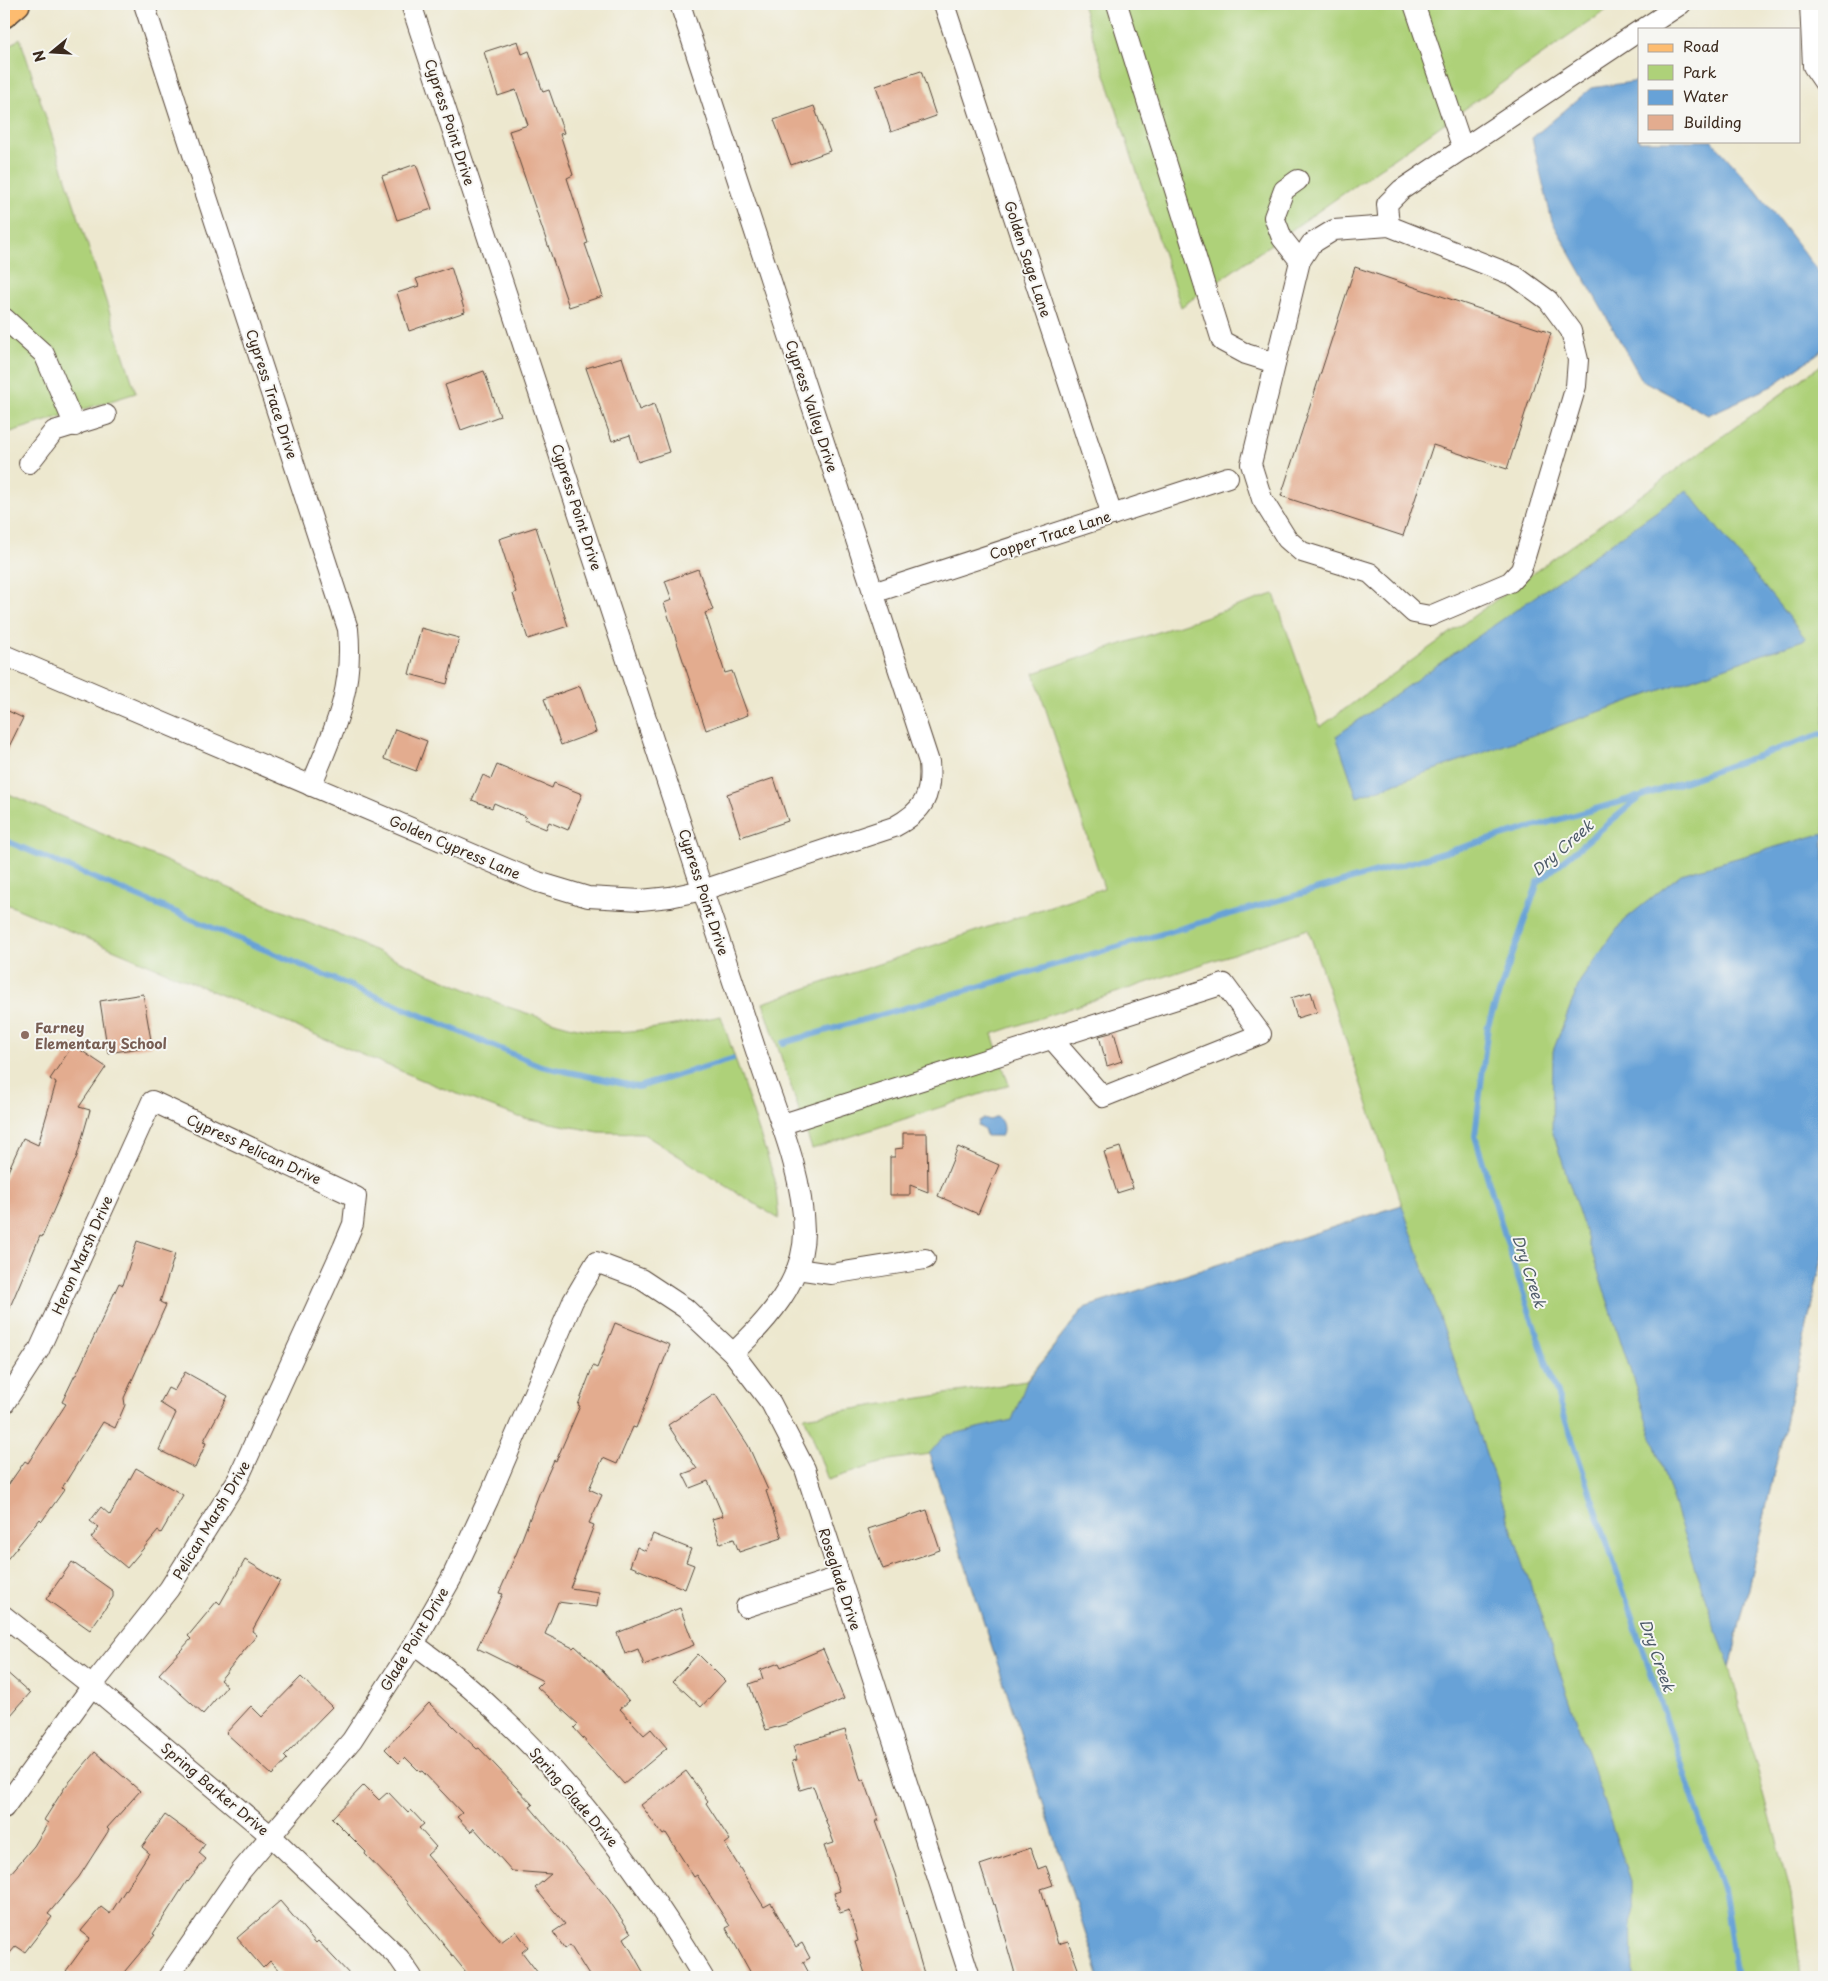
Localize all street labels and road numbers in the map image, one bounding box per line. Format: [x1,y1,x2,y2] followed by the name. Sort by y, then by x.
[420,56,480,188] street label: Cypress Point Drive
[999,198,1057,320] street label: Golden Sage Lane
[241,326,303,462] street label: Cypress Trace Drive
[781,337,843,475] street label: Cypress Valley Drive
[547,441,607,573] street label: Cypress Point Drive
[987,505,1114,565] street label: Copper Trace Lane
[386,810,524,884] street label: Golden Cypress Lane
[674,826,734,958] street label: Cypress Point Drive
[183,1109,325,1189] street label: Cypress Pelican Drive
[46,1192,118,1318] street label: Heron Marsh Drive
[167,1457,255,1583] street label: Pelican Marsh Drive
[814,1525,866,1633] street label: Roseglade Drive
[375,1583,453,1695] street label: Glade Point Drive
[157,1738,273,1840] street label: Spring Barker Drive
[525,1743,623,1851] street label: Spring Glade Drive

